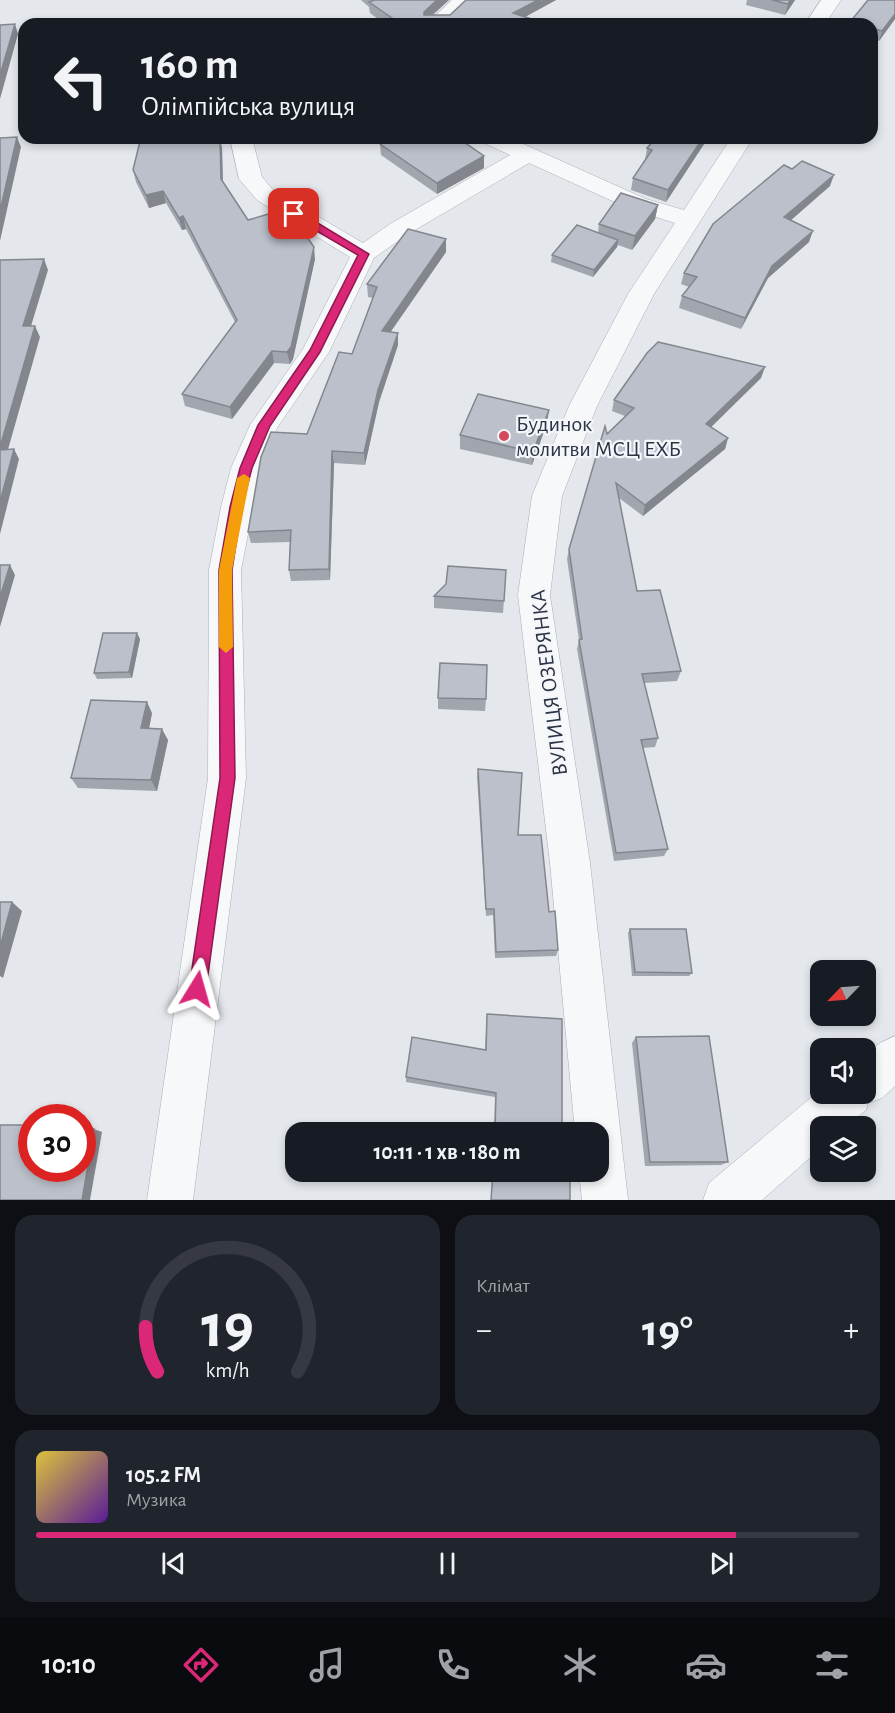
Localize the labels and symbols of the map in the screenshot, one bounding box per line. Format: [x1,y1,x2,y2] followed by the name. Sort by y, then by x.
[268,188,319,239] pin
[516,413,681,460] place label: Будинок молитви МСЦ ЕХБ
[497,429,511,443] marker: Будинок молитви МСЦ ЕХБ
[527,588,571,777] street label: ВУЛИЦЯ ОЗЕРЯНКА
[165,957,229,1021] position arrow
[810,960,876,1026] north arrow
[18,1104,96,1182] speed limit sign: 30

